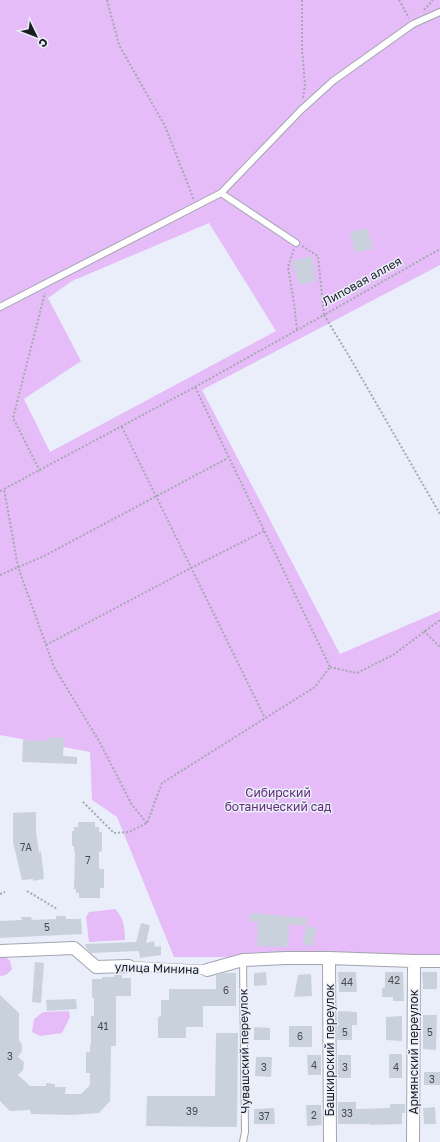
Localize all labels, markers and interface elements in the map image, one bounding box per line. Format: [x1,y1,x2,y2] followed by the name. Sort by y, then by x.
[16,16,56,56] north arrow
[36,36,51,51] text: С
[320,253,404,309] street label: Липовая аллея
[225,785,331,814] park label: Сибирский ботанический сад
[20,841,32,853] house number: 7А
[85,854,91,866] house number: 7
[44,921,50,933] house number: 5
[114,959,200,977] street label: улица Минина
[388,974,400,986] house number: 42
[341,976,353,988] house number: 44
[322,983,337,1117] street label: Башкирский переулок
[223,984,229,996] house number: 6
[235,988,253,1114] street label: Чувашский переулок
[406,989,421,1115] street label: Армянский переулок
[98,1020,109,1032] house number: 41
[342,1026,348,1038] house number: 5
[427,1026,433,1038] house number: 5
[297,1030,303,1042] house number: 6
[7,1050,13,1062] house number: 3
[311,1059,317,1071] house number: 4
[261,1061,267,1073] house number: 3
[342,1061,348,1073] house number: 3
[393,1061,399,1073] house number: 4
[429,1073,435,1085] house number: 3
[186,1105,198,1117] house number: 39
[341,1107,353,1119] house number: 33
[311,1109,317,1121] house number: 2
[258,1110,270,1122] house number: 37

